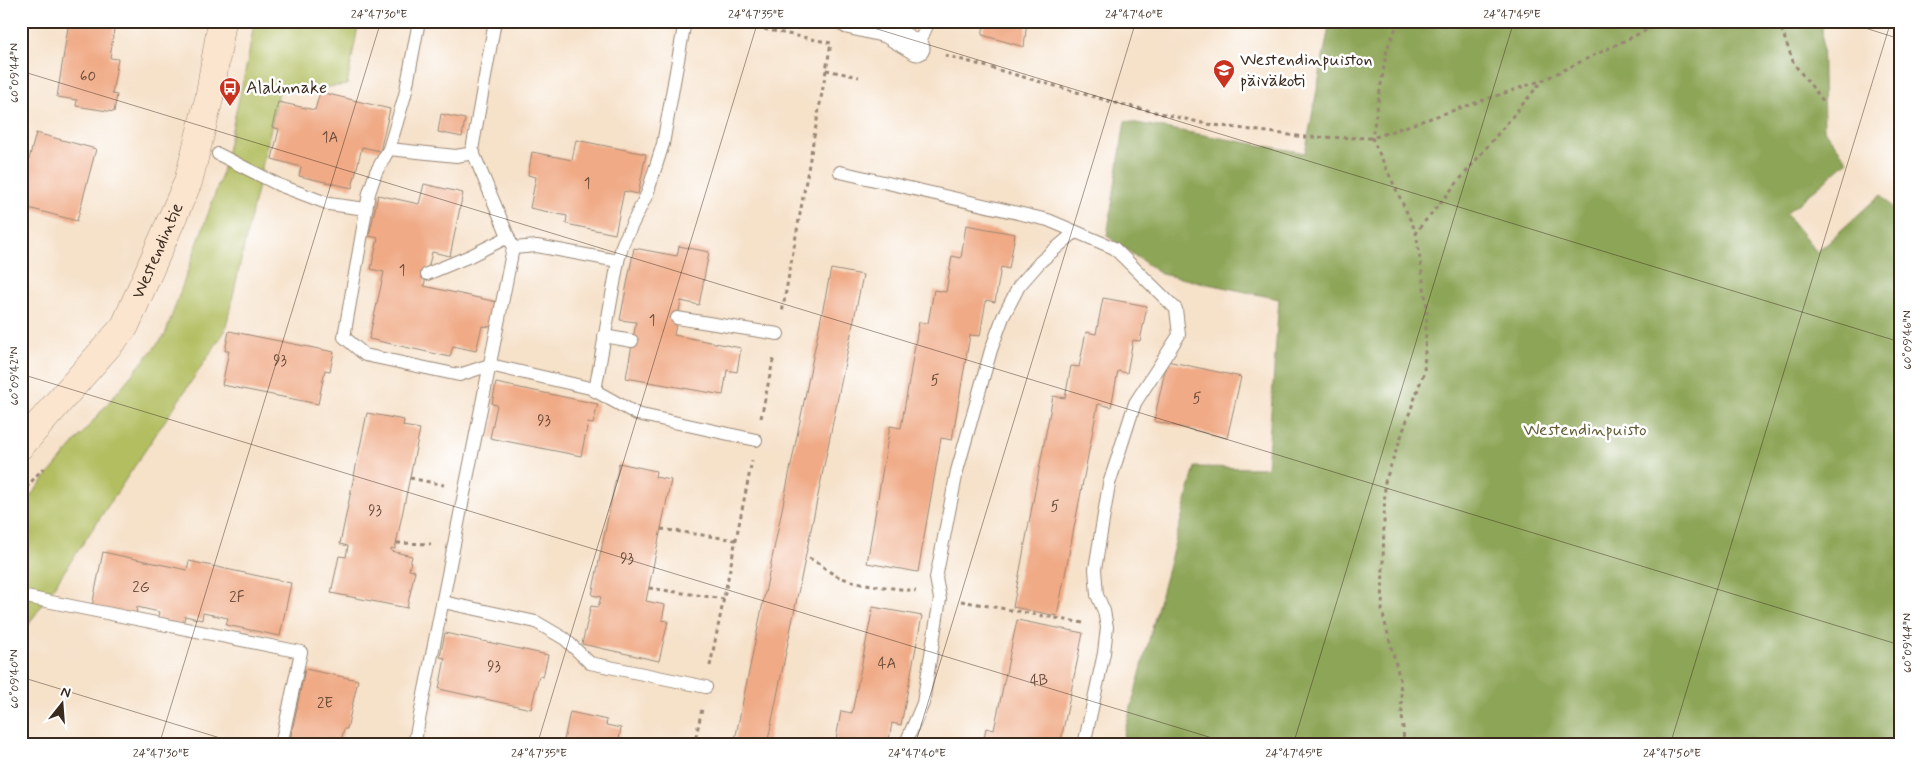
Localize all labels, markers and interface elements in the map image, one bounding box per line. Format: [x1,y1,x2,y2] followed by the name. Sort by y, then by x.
[351,7,407,23] text: 24°47'30"E
[728,7,784,23] text: 24°47'35"E
[1105,7,1163,23] text: 24°47'40"E
[1483,7,1541,23] text: 24°47'45"E
[7,43,23,103] text: 60°09'44"N
[1240,48,1373,93] place label: Westendinpuiston päiväkoti
[1212,58,1236,89] school or university icon: Westendinpuiston päiväkoti
[80,67,96,87] house number: 60
[218,76,242,107] bus stop icon: Alalinnake
[246,76,327,100] place label: Alalinnake
[322,128,338,148] house number: 1A
[584,174,590,194] house number: 1
[126,199,189,303] street label: Westendintie
[399,261,405,281] house number: 1
[1900,310,1916,370] text: 60°09'46"N
[649,311,655,331] house number: 1
[7,346,23,406] text: 60°09'42"N
[273,351,287,371] house number: 93
[930,371,940,391] house number: 5
[1192,389,1202,409] house number: 5
[537,411,551,431] house number: 93
[1523,418,1647,442] park label: Westendinpuisto
[1050,497,1060,517] house number: 5
[368,501,382,521] house number: 93
[620,549,634,569] house number: 93
[132,578,150,598] house number: 2G
[229,588,245,608] house number: 2F
[1900,613,1916,673] text: 60°09'44"N
[7,649,23,709] text: 60°09'40"N
[878,654,896,674] house number: 4A
[487,657,501,677] house number: 93
[1030,671,1048,691] house number: 4B
[38,678,88,728] north arrow
[58,683,73,702] text: N
[317,694,333,714] house number: 2E
[133,746,189,762] text: 24°47'30"E
[511,746,567,762] text: 24°47'35"E
[888,746,946,762] text: 24°47'40"E
[1265,746,1323,762] text: 24°47'45"E
[1643,746,1701,762] text: 24°47'50"E

